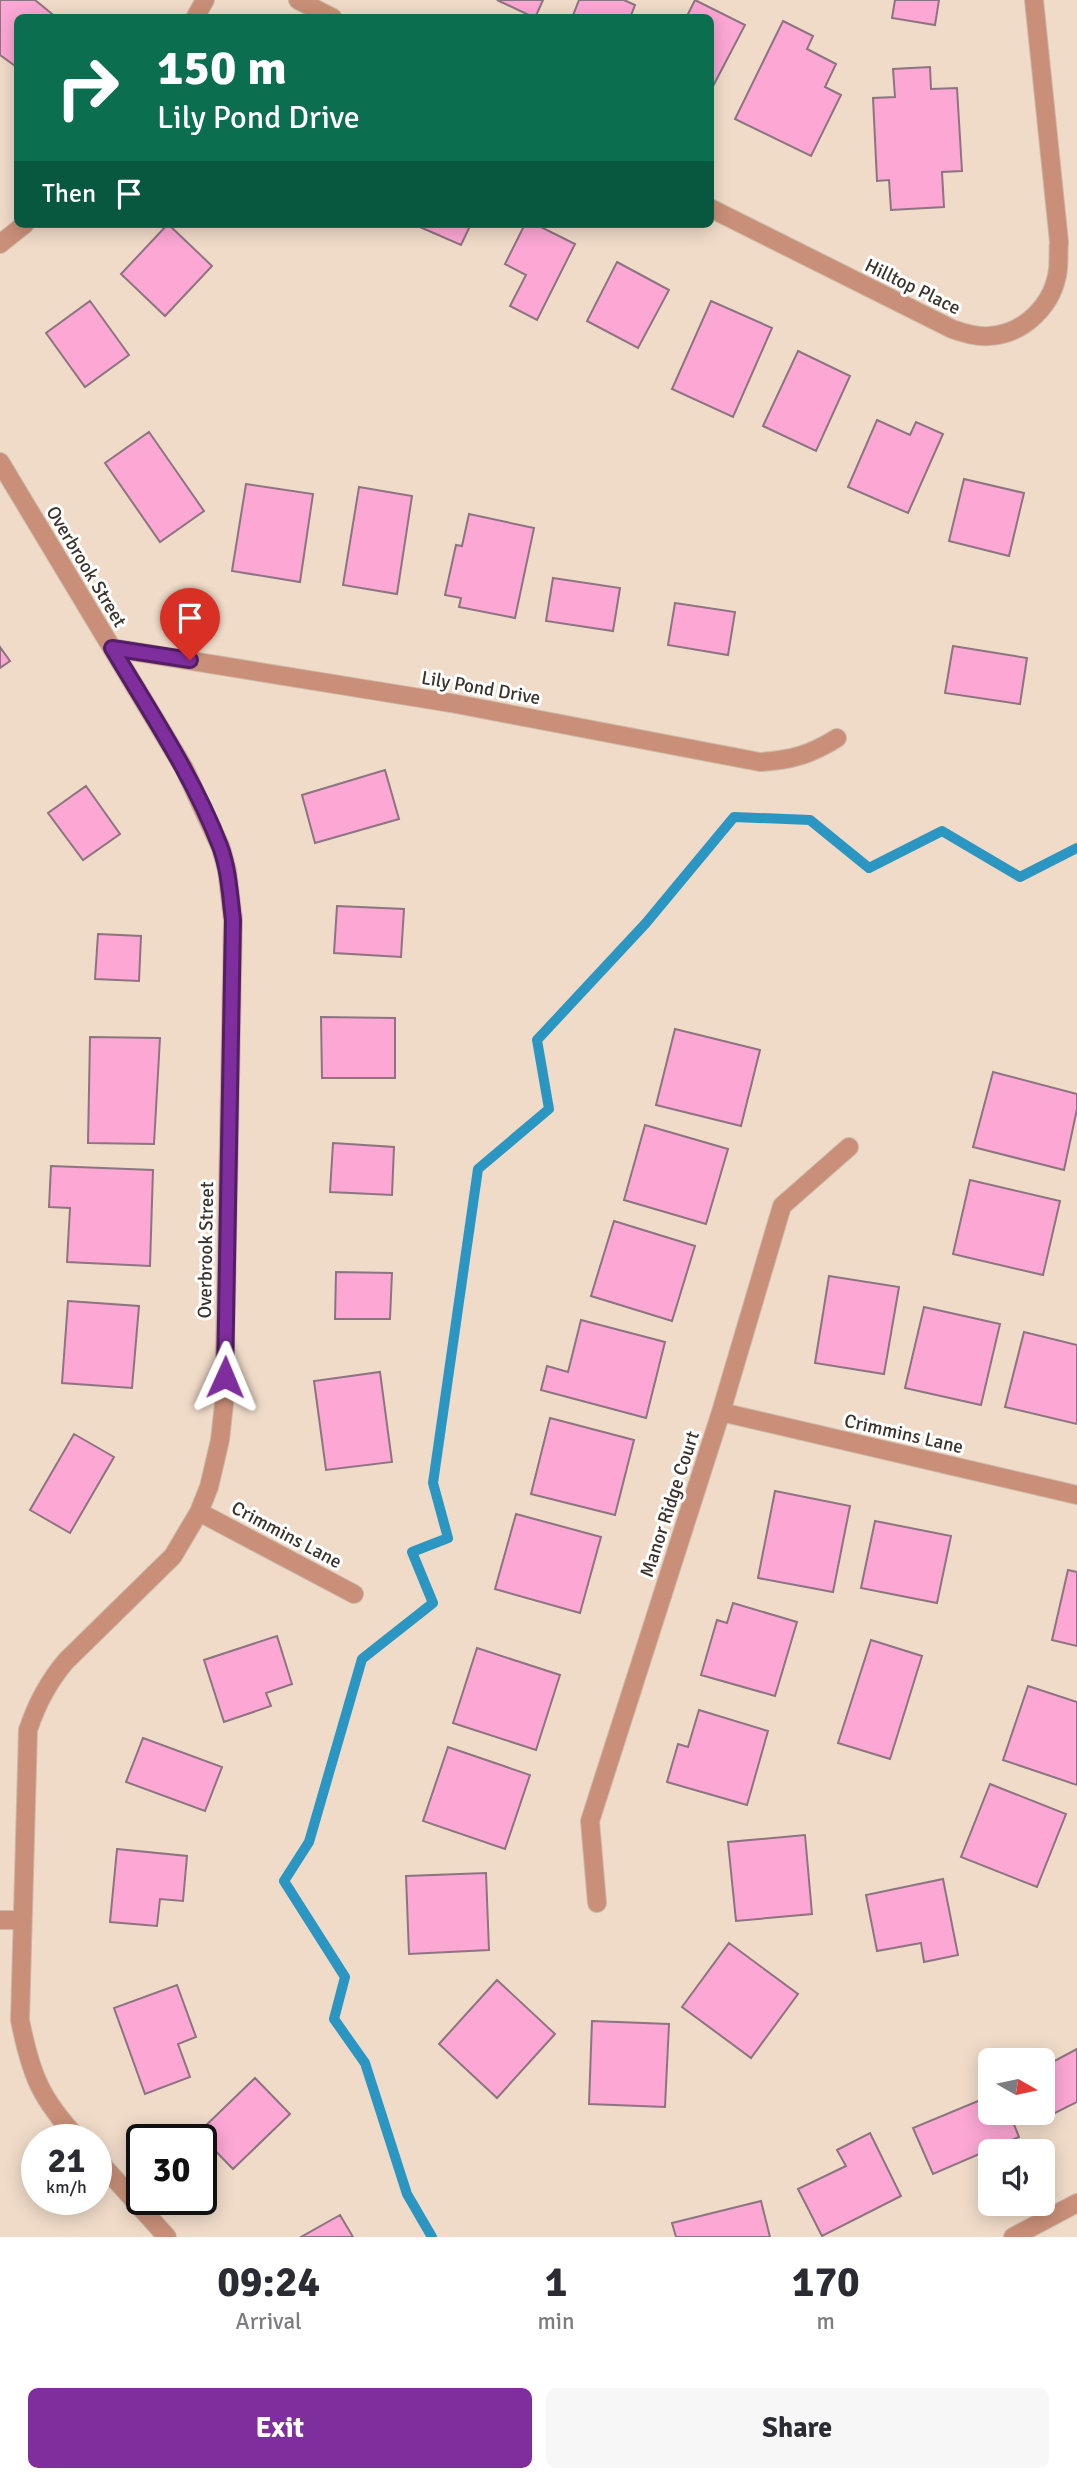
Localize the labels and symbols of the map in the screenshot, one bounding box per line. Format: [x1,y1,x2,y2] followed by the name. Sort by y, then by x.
[861,253,964,320] street label: Hilltop Place
[41,502,132,632] street label: Overbrook Street
[160,588,220,660] pin
[419,666,542,710] street label: Lily Pond Drive
[193,1181,219,1319] street label: Overbrook Street
[188,1340,262,1414] position arrow
[842,1409,966,1459] street label: Crimmins Lane
[635,1428,705,1580] street label: Manor Ridge Court
[227,1496,346,1574] street label: Crimmins Lane
[978,2048,1055,2124] north arrow
[126,2124,217,2215] speed limit sign: 30

